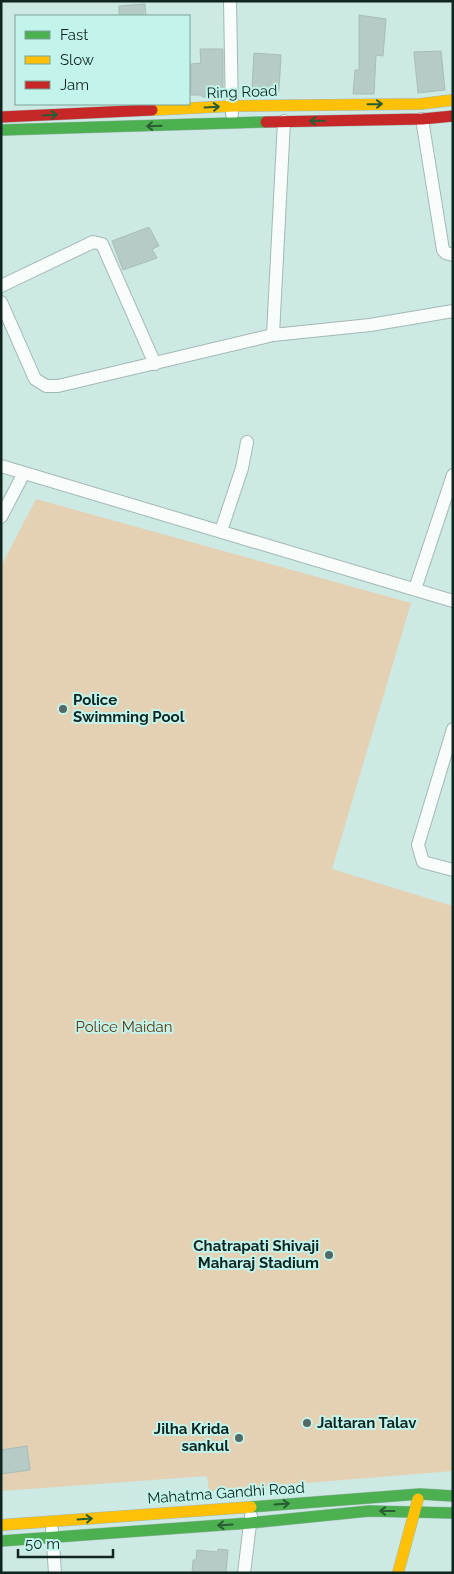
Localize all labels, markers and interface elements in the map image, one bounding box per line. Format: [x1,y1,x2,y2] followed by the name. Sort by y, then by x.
[15,15,190,105] legend
[60,26,88,44] text: Fast
[60,51,94,69] text: Slow
[60,76,89,94] text: Jam
[206,82,278,102] street label: Ring Road
[366,99,382,109] one-way arrow
[204,103,220,112] one-way arrow
[42,110,58,119] one-way arrow
[309,116,325,126] one-way arrow
[147,121,163,130] one-way arrow
[73,691,185,726] place label: Police Swimming Pool
[57,703,69,715] marker: Police Swimming Pool
[75,1018,173,1036] park label: Police Maidan
[193,1237,319,1272] place label: Chatrapati Shivaji Maharaj Stadium
[323,1249,335,1261] marker: Chatrapati Shivaji Maharaj Stadium
[317,1414,417,1432] place label: Jaltaran Talav
[301,1417,313,1429] marker: Jaltaran Talav
[154,1420,229,1455] place label: Jilha Krida sankul
[233,1432,245,1444] marker: Jilha Krida sankul
[147,1479,305,1507] street label: Mahatma Gandhi Road
[273,1499,289,1509] one-way arrow
[379,1506,395,1516] one-way arrow
[76,1514,92,1523] one-way arrow
[217,1520,233,1529] one-way arrow
[18,1526,112,1558] scale bar
[25,1535,60,1553] text: 50 m

